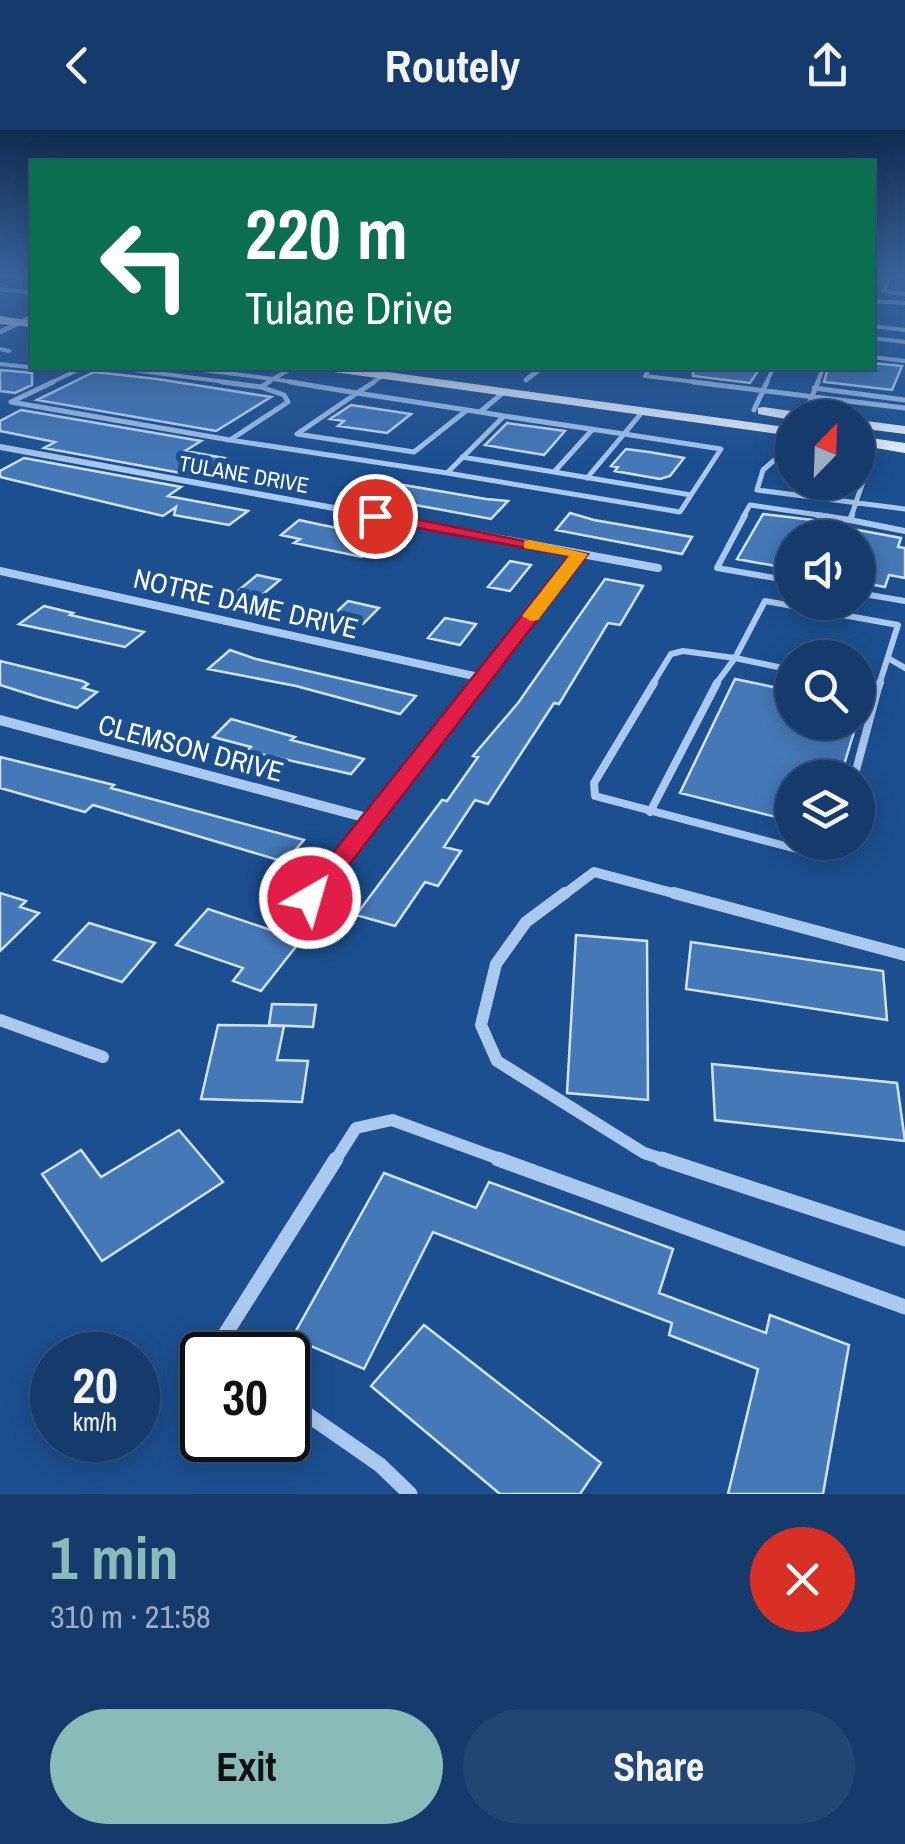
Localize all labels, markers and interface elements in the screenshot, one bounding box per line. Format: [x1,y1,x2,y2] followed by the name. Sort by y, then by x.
[385,35,520,96] text: Routely
[50,38,105,93] icon: back
[800,38,855,93] icon: share
[245,187,408,281] text: 220 m
[80,200,210,330] icon: left
[245,277,453,338] text: Tulane Drive
[775,400,875,500] north arrow
[775,400,875,860] map controls
[177,448,311,500] street label: TULANE DRIVE
[333,474,418,559] pin
[348,489,403,544] icon: arrive
[775,520,875,620] button: sound
[130,559,362,647] street label: NOTRE DAME DRIVE
[775,640,875,740] button: search
[94,705,288,791] street label: CLEMSON DRIVE
[775,760,875,860] button: layers
[258,846,362,950] position arrow
[180,1332,310,1462] speed limit sign: 30
[72,1351,118,1419] text: 20
[73,1405,117,1439] text: km/h
[50,1517,179,1598] text: 1 min
[750,1527,855,1632] button: close
[50,1595,210,1638] text: 310 m · 21:58
[50,1709,443,1824] button: Exit
[463,1709,855,1824] button: Share

